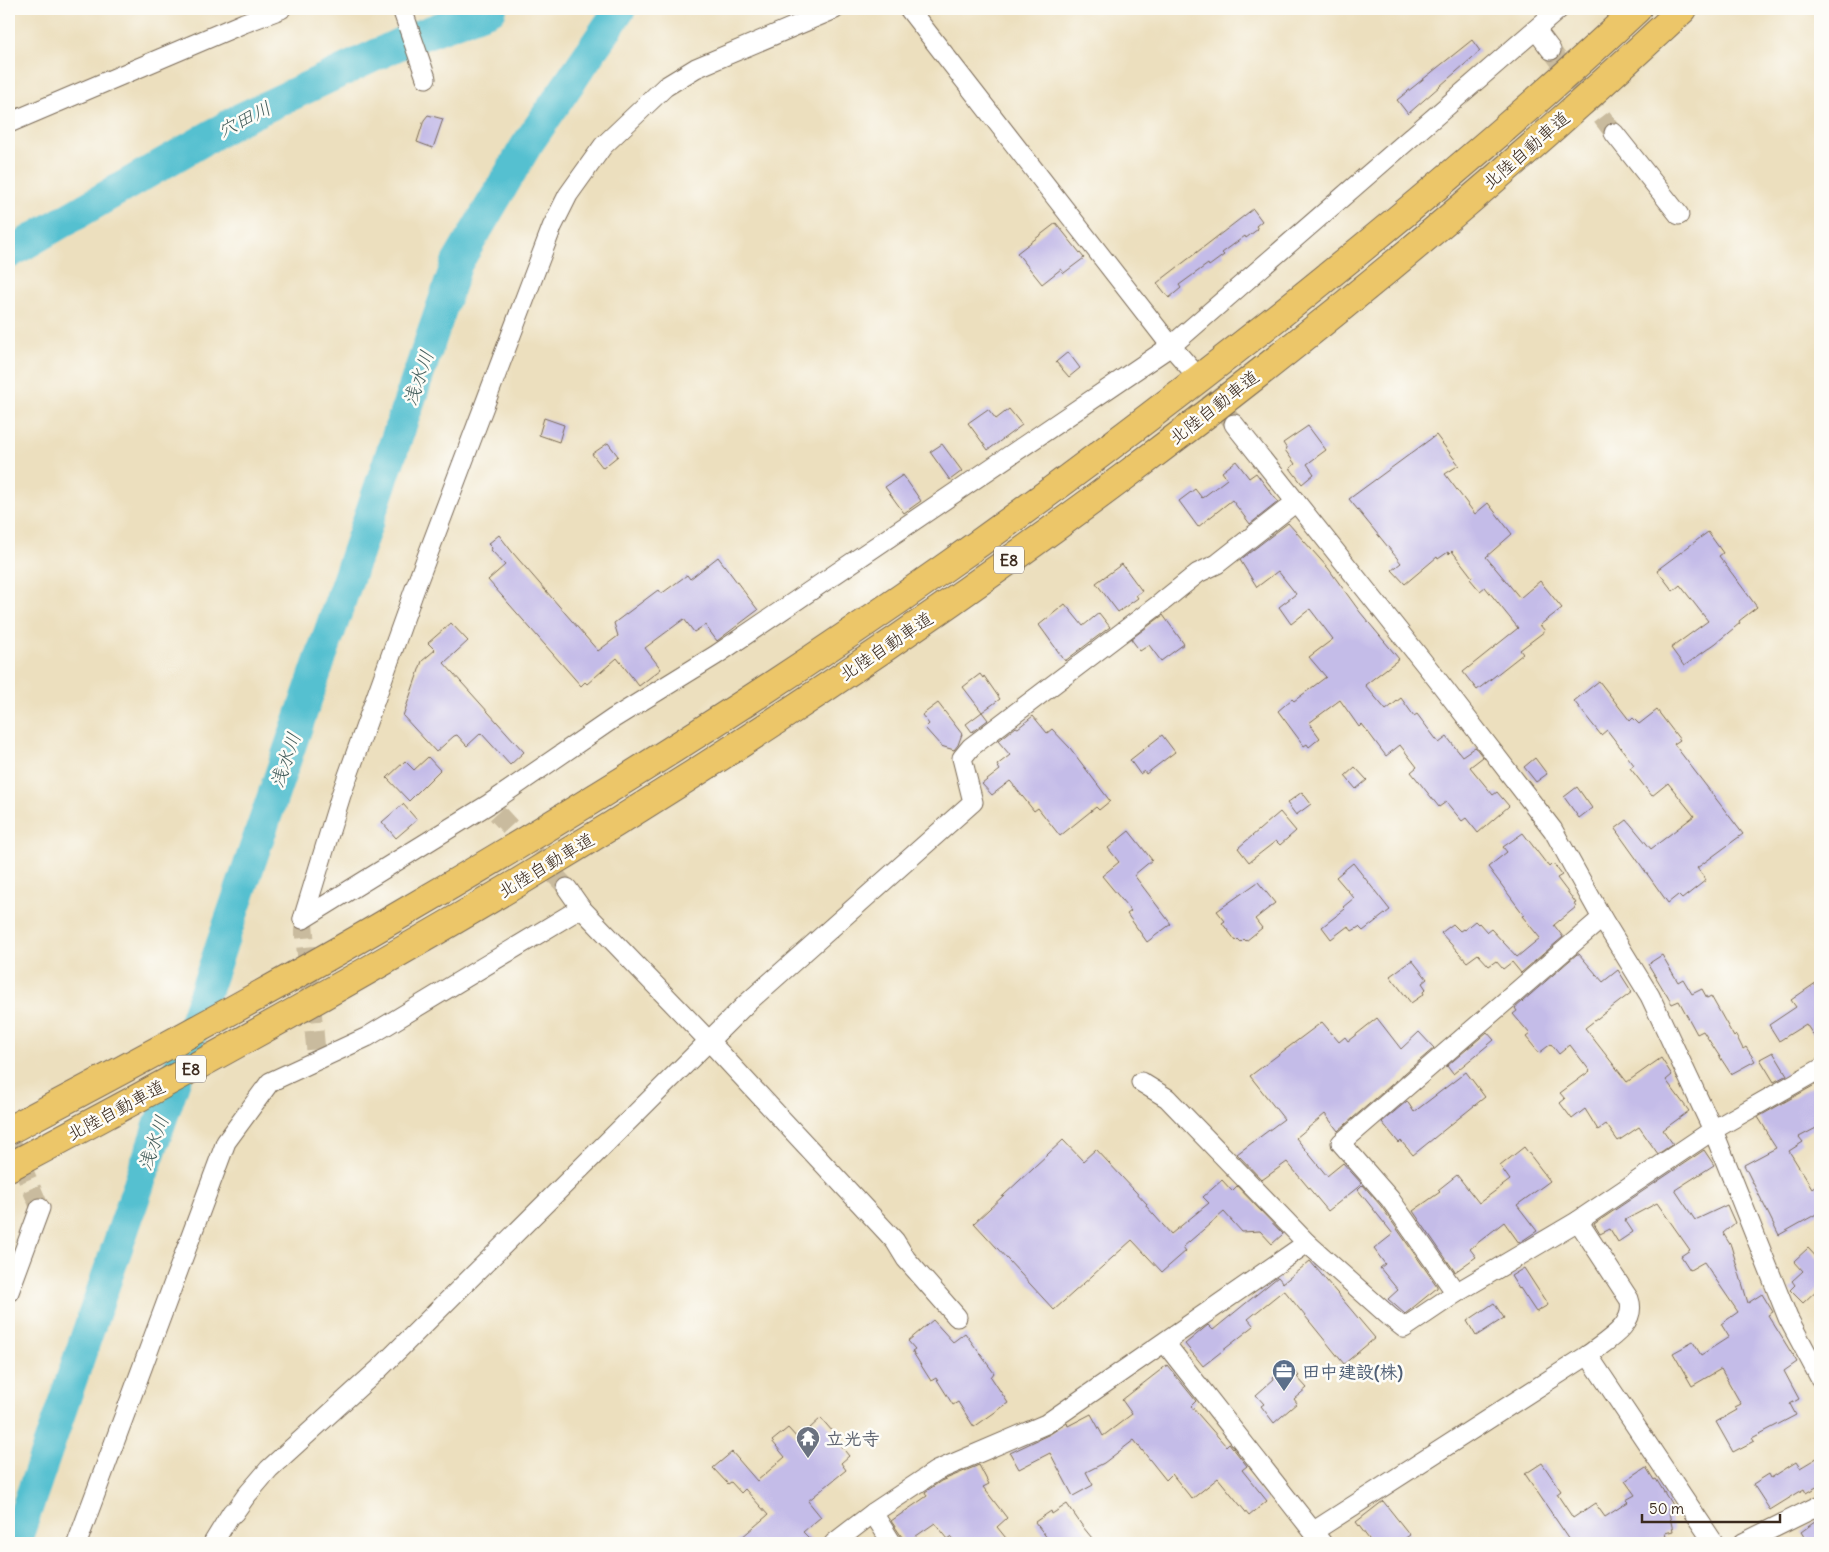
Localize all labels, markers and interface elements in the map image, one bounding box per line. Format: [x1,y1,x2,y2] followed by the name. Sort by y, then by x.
[213,95,275,143] water label: 穴田川
[1478,106,1574,194] street label: 北陸自動車道
[397,347,439,409] water label: 浅水川
[1164,365,1264,449] street label: 北陸自動車道
[994,546,1024,574] road number: E8
[835,606,937,686] street label: 北陸自動車道
[264,729,306,791] water label: 浅水川
[494,827,598,903] street label: 北陸自動車道
[176,1056,206,1082] road number: E8
[63,1074,169,1146] street label: 北陸自動車道
[132,1112,174,1174] water label: 浅水川
[1271,1358,1297,1392] office icon: 田中建設(株)
[1302,1360,1403,1383] place label: 田中建設(株)
[795,1425,821,1459] temple icon: 立光寺
[826,1427,880,1450] place label: 立光寺
[1642,1492,1779,1524] scale bar
[1649,1499,1684,1518] text: 50 m

